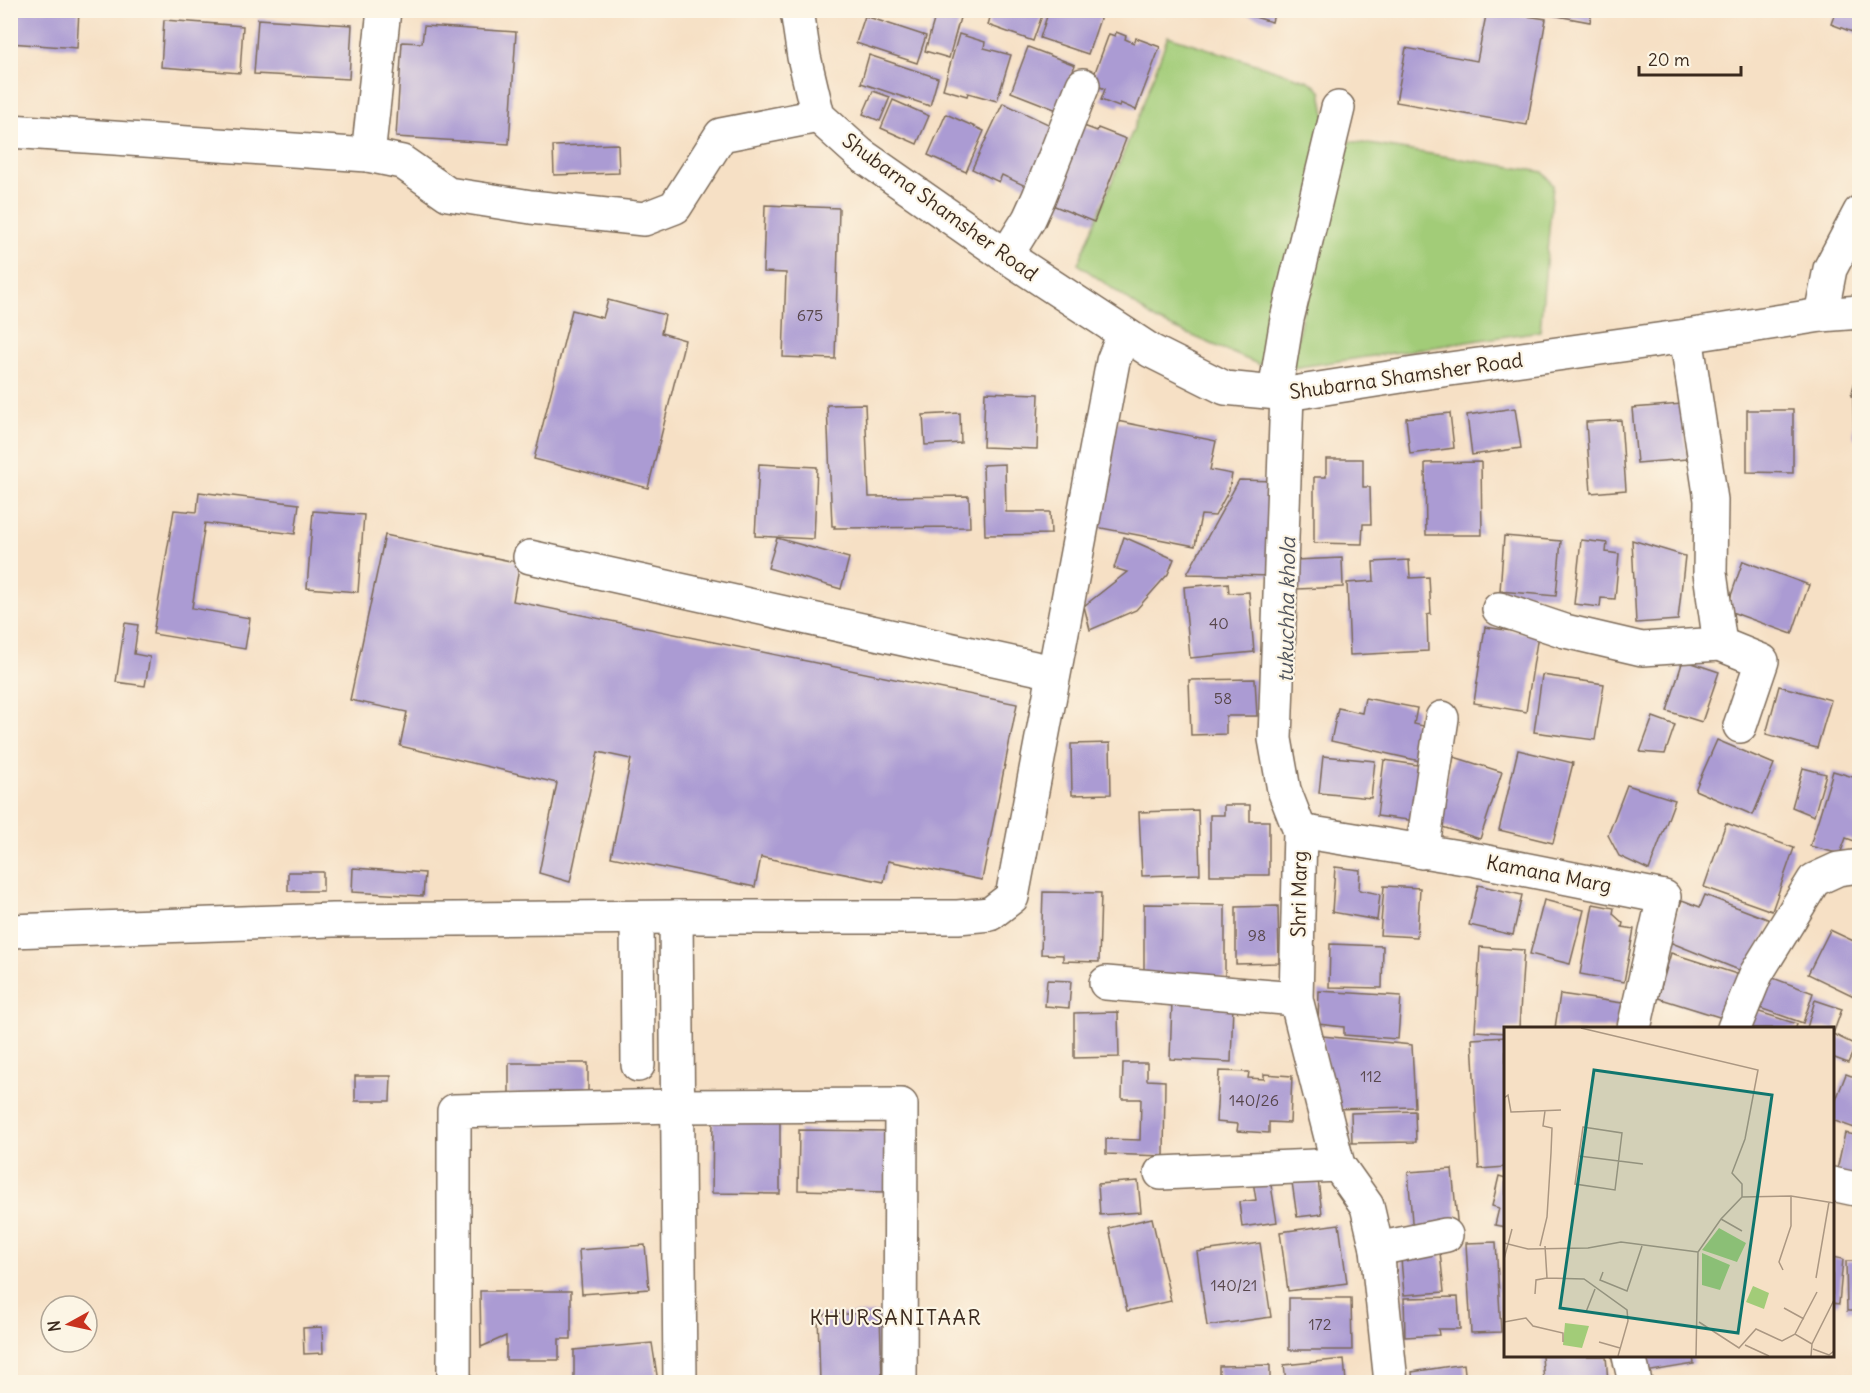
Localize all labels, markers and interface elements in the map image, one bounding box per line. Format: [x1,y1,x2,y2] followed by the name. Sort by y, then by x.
[1639,39,1741,77] scale bar
[1648,48,1690,71] text: 20 m
[838,127,1043,286] street label: Shubarna Shamsher Road
[797,305,823,325] house number: 675
[1288,347,1524,404] street label: Shubarna Shamsher Road
[1272,536,1301,683] water label: tukuchha khola
[1209,613,1229,633] house number: 40
[1214,688,1232,708] house number: 58
[1484,849,1614,898] street label: Kamana Marg
[1285,850,1312,938] street label: Shri Marg
[1248,925,1266,945] house number: 98
[1504,1027,1834,1357] inset map
[1360,1066,1382,1086] house number: 112
[1229,1090,1279,1110] house number: 140/26
[1211,1275,1257,1295] house number: 140/21
[39,1294,99,1354] north arrow
[810,1304,982,1331] district label: KHURSANITAAR
[1309,1314,1332,1334] house number: 172
[43,1319,65,1333] text: N

